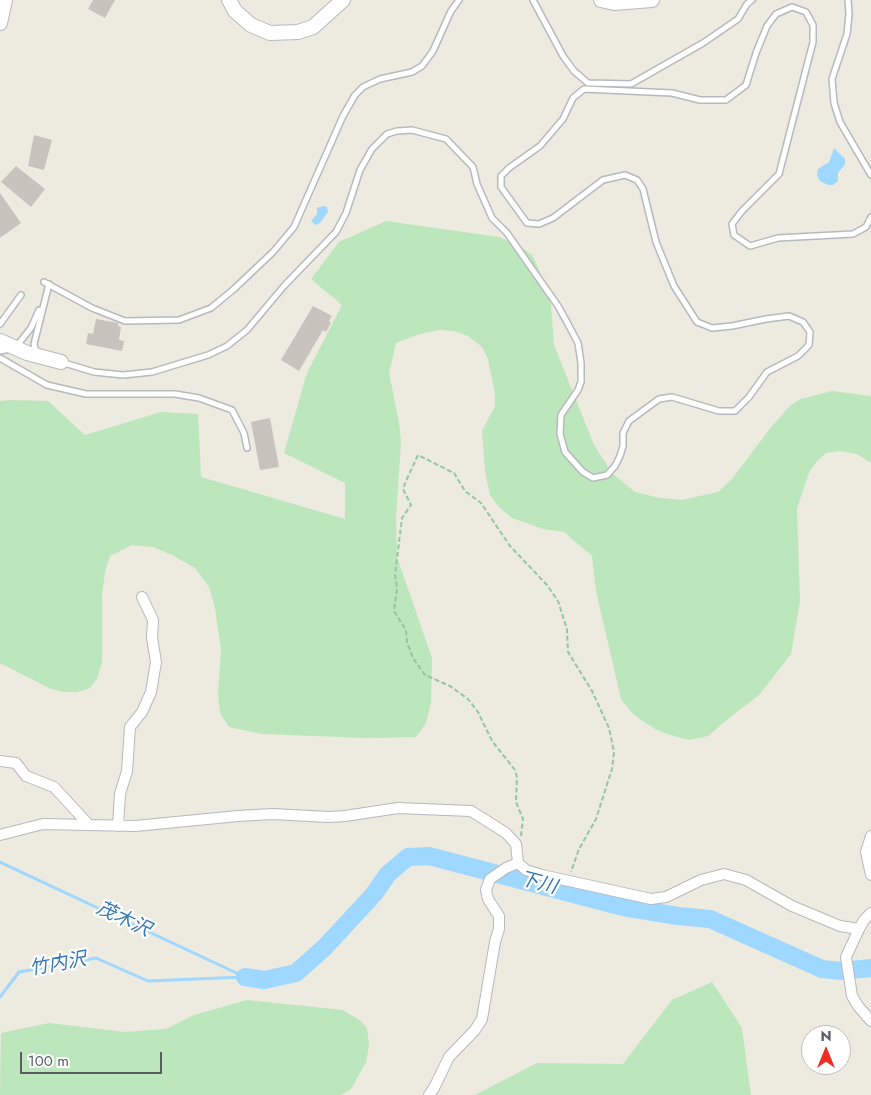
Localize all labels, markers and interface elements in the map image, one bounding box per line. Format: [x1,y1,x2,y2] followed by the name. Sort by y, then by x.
[517,868,559,900] water label: 下川
[92,898,154,942] water label: 茂木沢
[28,949,88,981] water label: 竹内沢
[801,1025,851,1075] north arrow
[820,1026,832,1046] text: N
[22,1042,165,1074] scale bar
[28,1050,69,1072] text: 100 m

